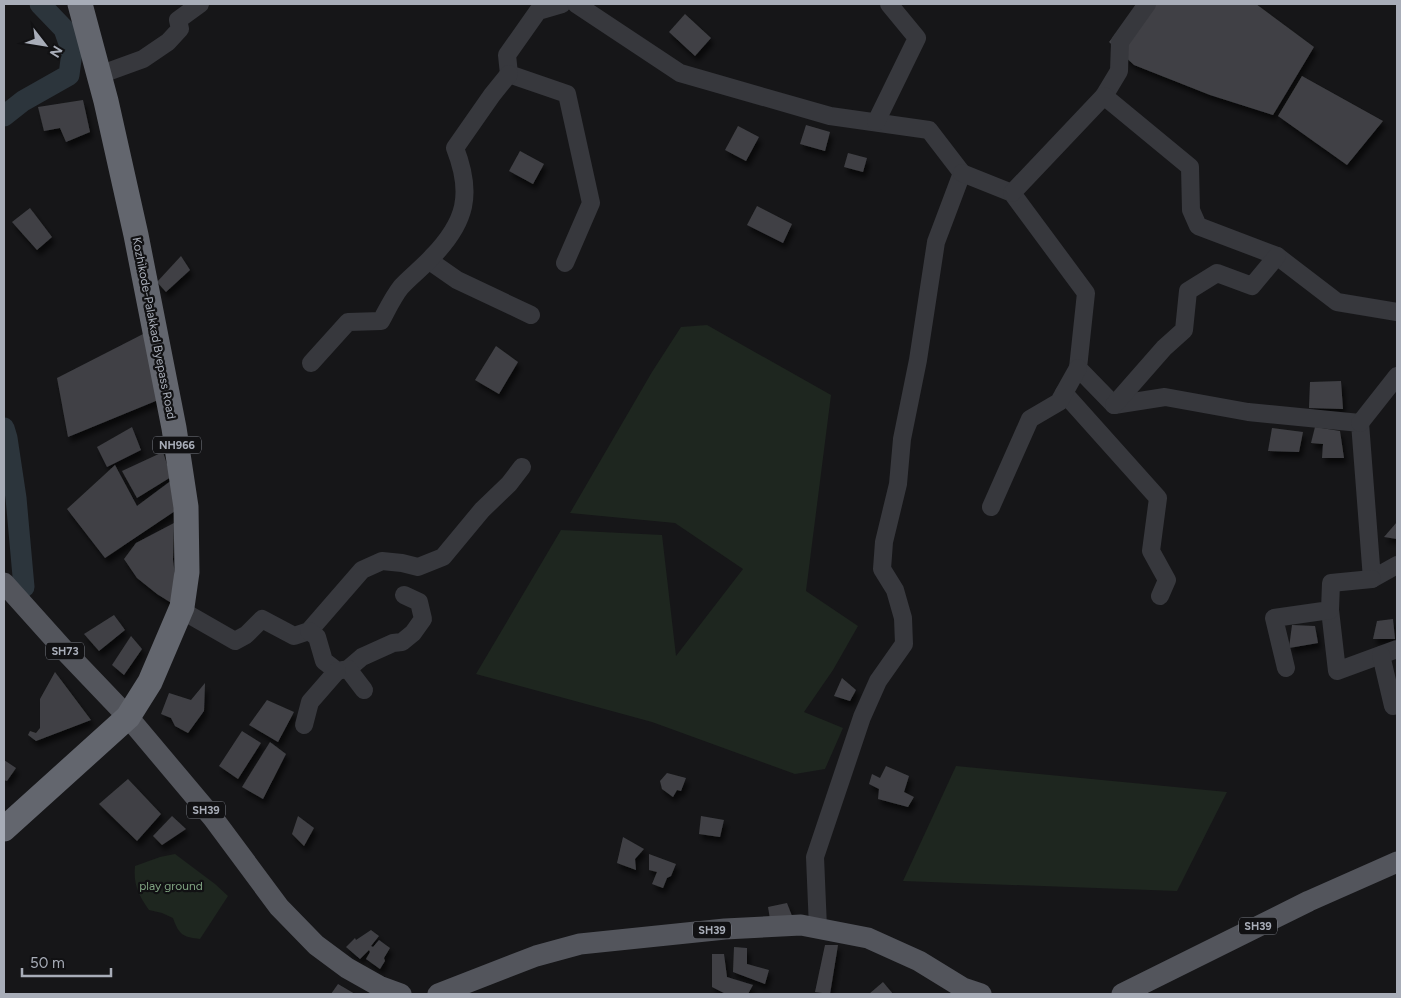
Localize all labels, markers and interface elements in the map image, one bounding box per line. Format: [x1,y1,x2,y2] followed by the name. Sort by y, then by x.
[20,20,70,70] north arrow
[46,42,66,60] text: N
[129,236,179,420] street label: Kozhikode-Palakkad Byepass Road
[153,436,201,454] road number: NH966
[46,642,84,659] road number: SH73
[187,802,225,818] road number: SH39
[139,879,203,893] park label: play ground
[1239,918,1277,934] road number: SH39
[693,922,731,938] road number: SH39
[22,946,111,978] scale bar
[30,954,65,972] text: 50 m

